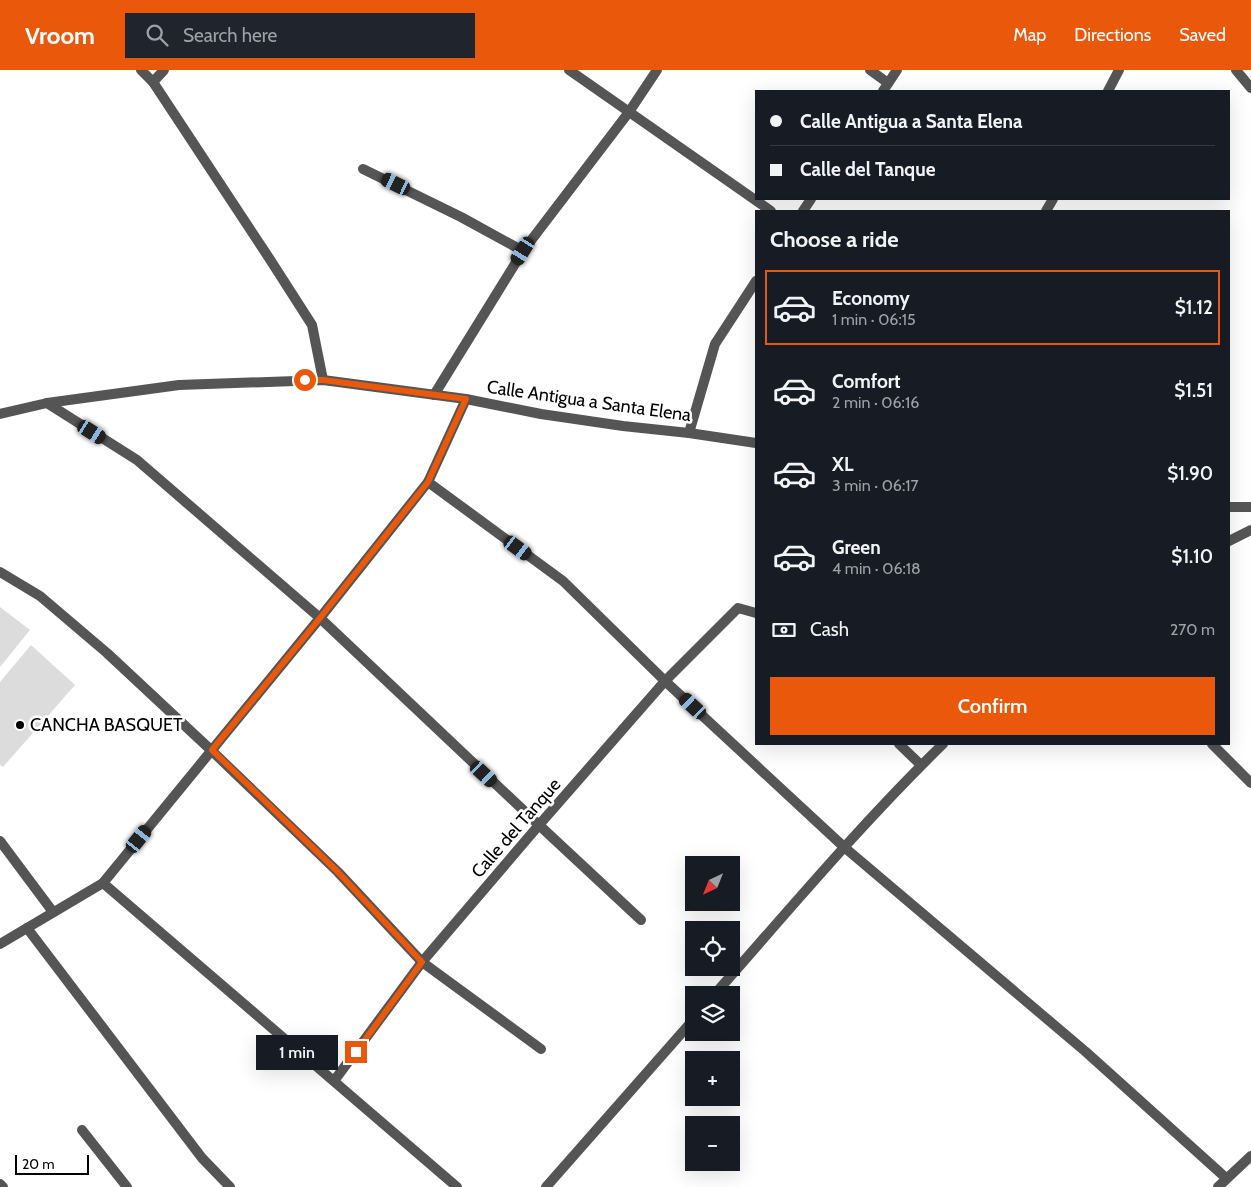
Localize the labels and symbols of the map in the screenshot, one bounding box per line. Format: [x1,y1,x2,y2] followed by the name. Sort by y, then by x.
[379,171,412,197] car
[508,234,537,268] car
[294,369,316,391] route start
[485,376,693,426] street label: Calle Antigua a Santa Elena
[75,418,108,446] car
[501,533,534,563] car
[676,690,709,722] car
[30,714,183,736] place label: CANCHA BASQUET
[14,719,26,731] marker: CANCHA BASQUET
[467,758,500,790] car
[467,774,565,882] street label: Calle del Tanque
[123,823,154,855] car
[685,856,740,911] north arrow
[256,1034,338,1070] callout: 1 min
[345,1041,367,1063] route end
[15,1152,89,1175] scale bar

